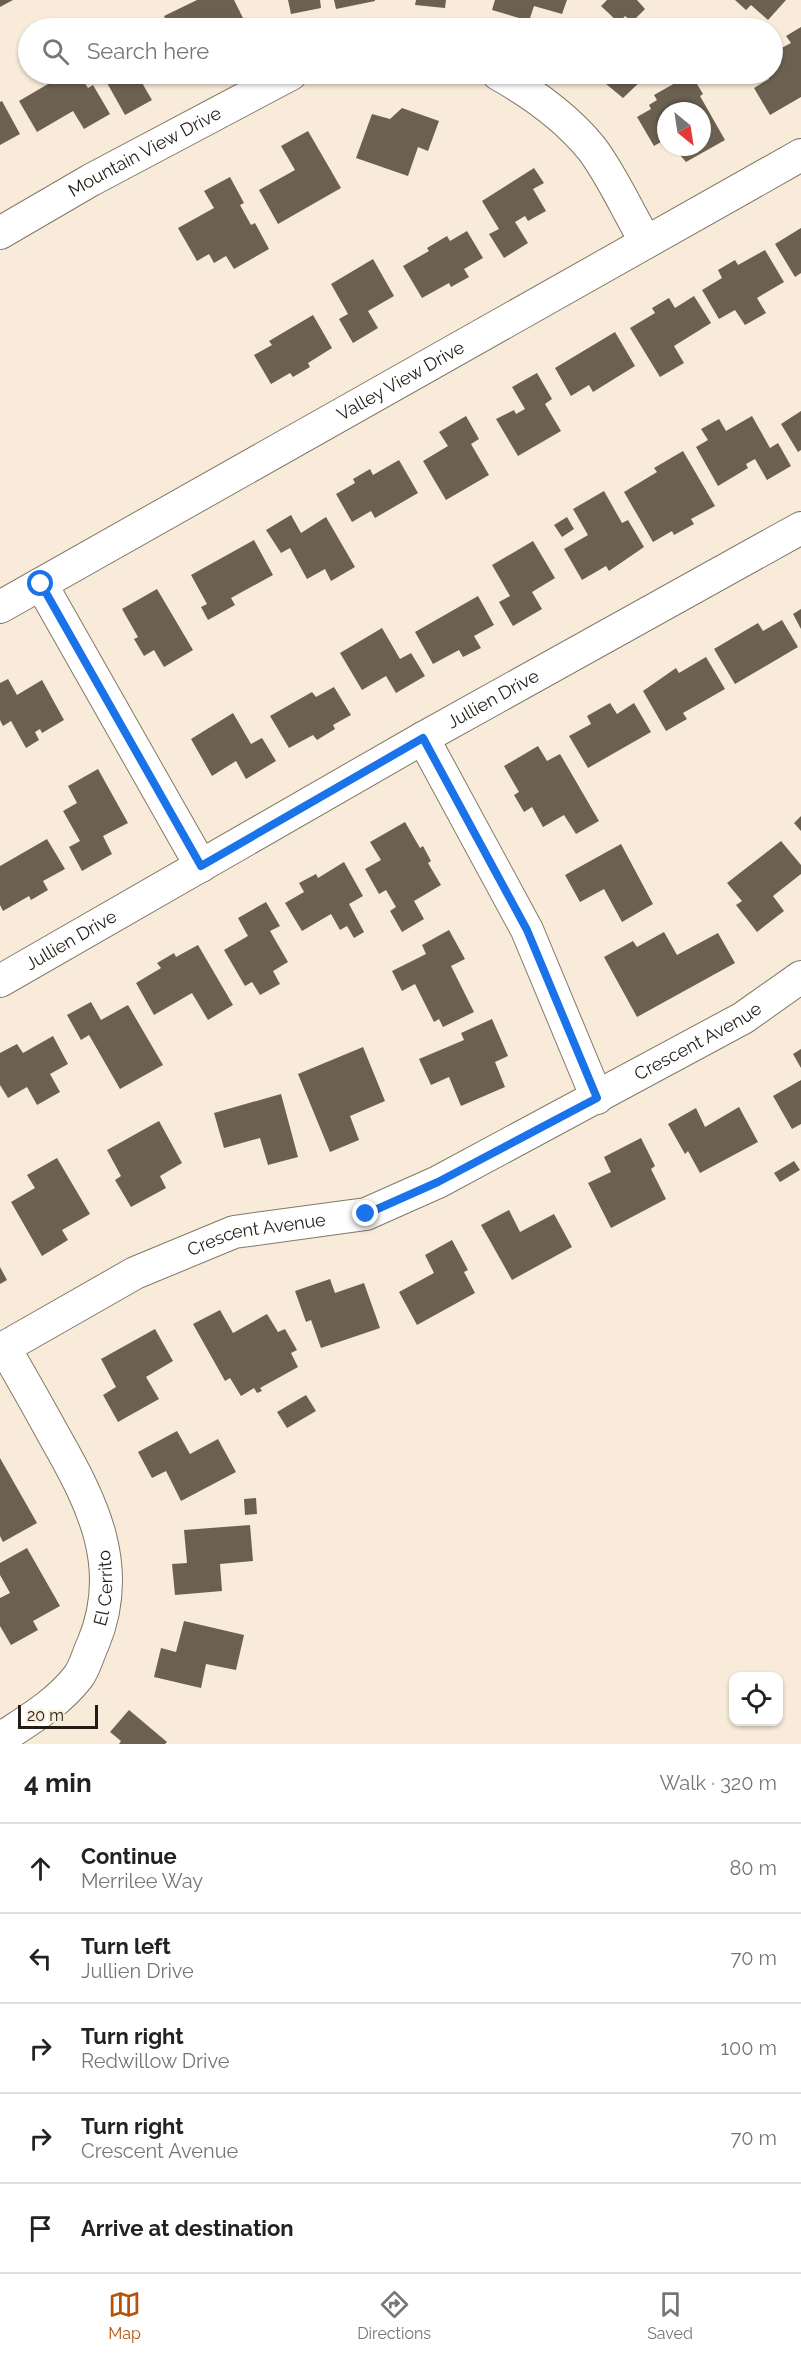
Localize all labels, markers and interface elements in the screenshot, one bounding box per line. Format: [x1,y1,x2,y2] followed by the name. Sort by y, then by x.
[18,18,783,84] search box
[39,35,72,68] icon: search
[87,38,209,64] text: Search here
[64,102,225,201] street label: Mountain View Drive
[657,102,711,156] north arrow
[333,336,468,425] street label: Valley View Drive
[27,570,53,596] route start
[443,665,543,733] street label: Jullien Drive
[22,905,121,974] street label: Jullien Drive
[631,997,765,1084] street label: Crescent Avenue
[352,1200,378,1226] route end
[184,1209,327,1260] street label: Crescent Avenue
[89,1549,116,1628] street label: El Cerrito
[729,1672,783,1726] map controls
[729,1672,783,1726] button: locate
[18,1702,98,1730] scale bar
[27,1706,64,1725] text: 20 m
[24,1768,92,1798] text: 4 min
[659,1771,777,1795] text: Walk · 320 m
[81,1843,177,1869] text: Continue
[24,1852,57,1885] icon: ahead
[729,1856,777,1880] text: 80 m
[81,1869,203,1893] text: Merrilee Way
[81,1933,171,1959] text: Turn left
[24,1942,57,1975] icon: left
[731,1946,777,1970] text: 70 m
[81,1959,194,1983] text: Jullien Drive
[81,2023,184,2049] text: Turn right
[24,2032,57,2065] icon: right
[720,2036,777,2060] text: 100 m
[81,2049,229,2073] text: Redwillow Drive
[81,2113,184,2139] text: Turn right
[24,2122,57,2155] icon: right
[731,2126,777,2150] text: 70 m
[81,2139,238,2163] text: Crescent Avenue
[24,2212,57,2245] icon: arrive
[81,2215,294,2241] text: Arrive at destination
[108,2288,141,2343] tab: Map
[357,2288,431,2343] tab: Directions
[647,2288,693,2343] tab: Saved

